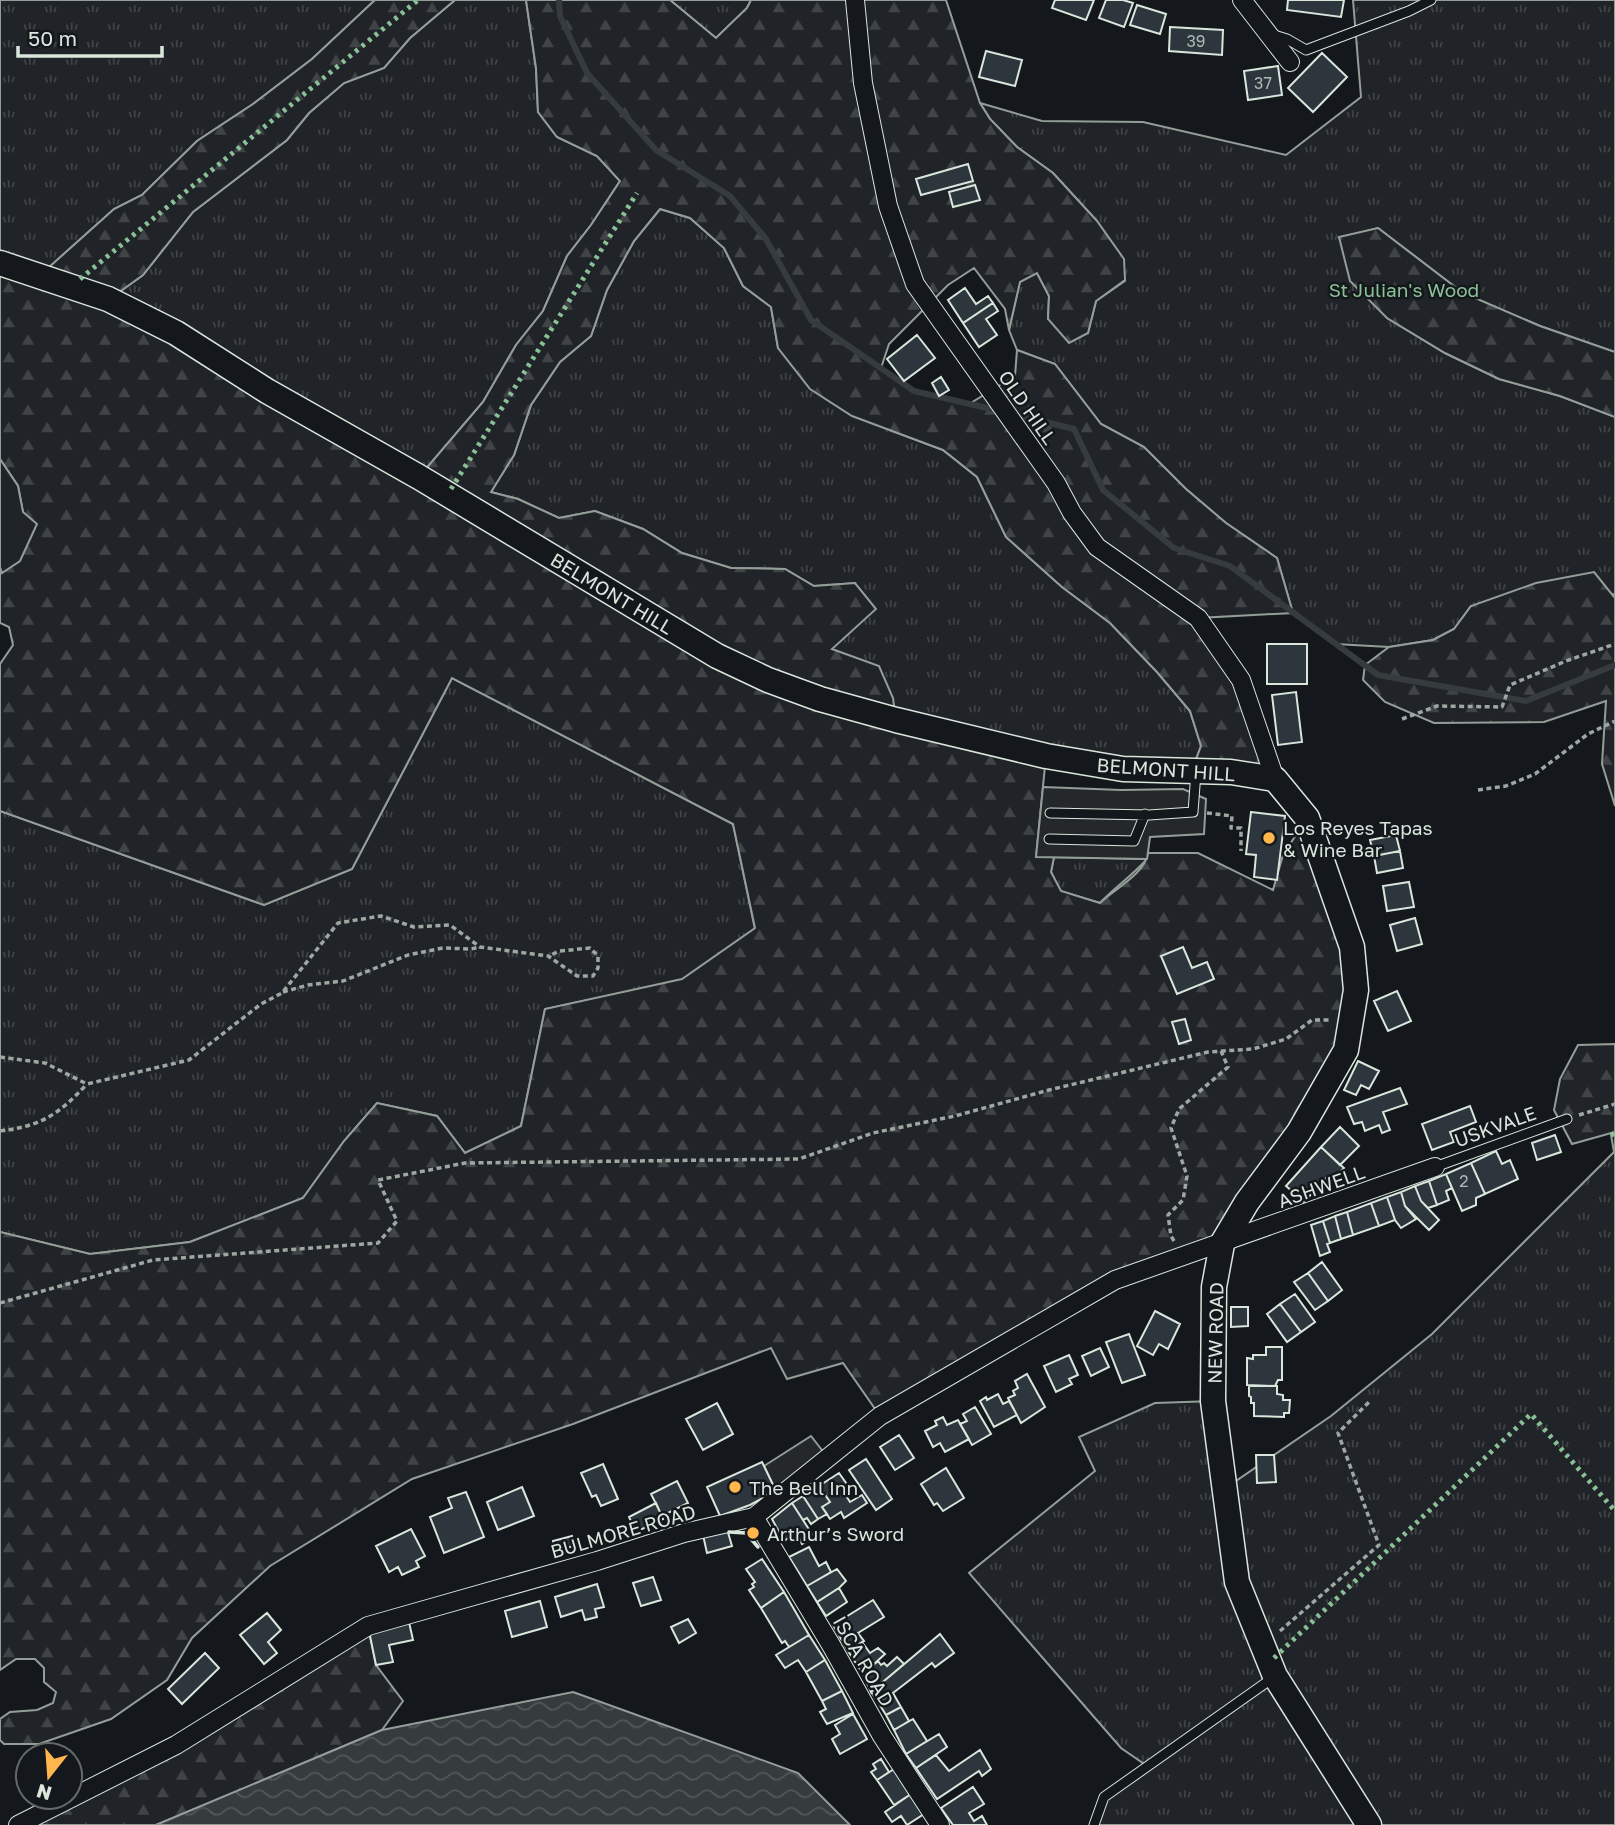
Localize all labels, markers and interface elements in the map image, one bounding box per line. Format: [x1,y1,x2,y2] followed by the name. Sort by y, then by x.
[18,14,161,58] scale bar
[28,25,77,51] text: 50 m
[1186,31,1206,51] house number: 39
[1254,73,1272,93] house number: 37
[1329,278,1479,301] park label: St Julian's Wood
[994,366,1062,449] street label: OLD HILL
[547,547,677,639] street label: BELMONT HILL
[1096,753,1236,785] street label: BELMONT HILL
[1283,816,1433,861] place label: Los Reyes Tapas & Wine Bar
[1261,830,1277,846] marker: Los Reyes Tapas & Wine Bar
[1451,1101,1539,1151] street label: USKVALE
[1274,1160,1368,1212] street label: ASHWELL
[1459,1171,1469,1191] house number: 2
[1203,1282,1227,1384] street label: NEW ROAD
[749,1476,858,1499] place label: The Bell Inn
[727,1479,743,1495] marker: The Bell Inn
[548,1499,698,1563] street label: BULMORE ROAD
[767,1522,904,1545] place label: Arthur’s Sword
[745,1525,761,1541] marker: Arthur’s Sword
[829,1612,899,1710] street label: ISCA ROAD
[14,1741,84,1811] north arrow
[34,1780,54,1806] text: N

